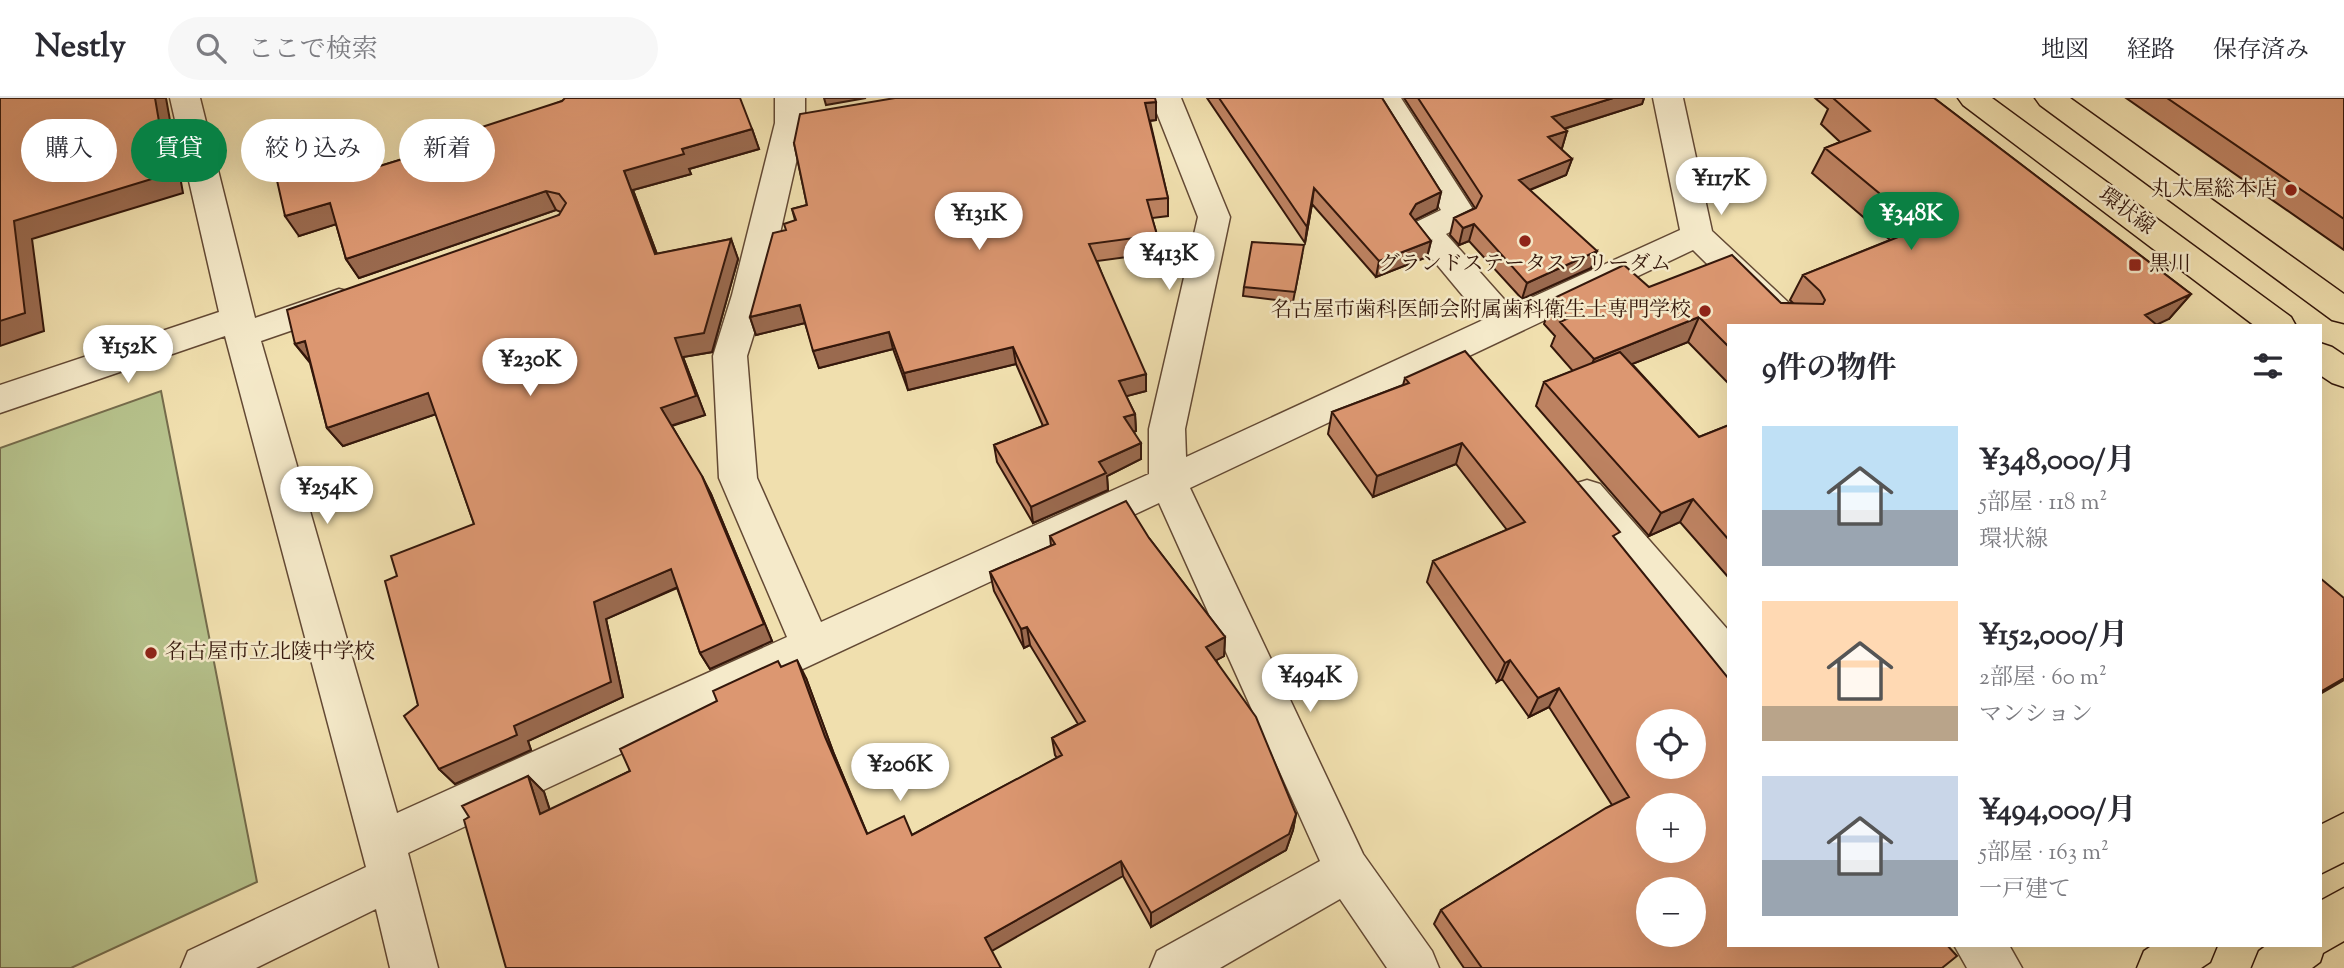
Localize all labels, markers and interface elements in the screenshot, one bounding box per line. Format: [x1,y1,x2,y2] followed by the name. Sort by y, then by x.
[168,17,658,80] search box
[35,24,126,72] text: Nestly
[192,29,230,67] icon: search
[248,32,378,69] text: ここで検索
[2041,34,2089,68] text: 地図
[2127,34,2175,68] text: 経路
[2213,34,2309,68] text: 保存済み
[21,119,117,182] chip: 購入
[131,119,227,182] chip: 賃貸
[241,119,385,182] chip: 絞り込み
[399,119,495,182] chip: 新着
[1672,158,1770,217] pin: ¥117K
[1692,163,1750,196] text: ¥117K
[2151,175,2277,205] place label: 丸太屋総本店
[2092,181,2160,243] street label: 環状線
[2283,182,2299,198] marker: 丸太屋総本店
[930,192,1028,252] pin: ¥131K
[1862,192,1960,252] pin: ¥348K
[951,198,1007,231] text: ¥131K
[1879,198,1943,231] text: ¥348K
[1120,232,1218,292] pin: ¥413K
[1517,233,1533,249] marker: グランドステータスフリーダム
[1140,238,1198,271] text: ¥413K
[1379,250,1671,280] place label: グランドステータスフリーダム
[2149,250,2191,280] place label: 黒川
[2127,257,2143,273] marker: 黒川
[1271,296,1691,326] place label: 名古屋市歯科医師会附属歯科衛生士専門学校
[1697,303,1713,319] marker: 名古屋市歯科医師会附属歯科衛生士専門学校
[79,326,177,385] pin: ¥152K
[99,331,157,364] text: ¥152K
[481,338,579,398] pin: ¥230K
[498,344,562,377] text: ¥230K
[2249,347,2287,385] icon: filters
[1762,348,1897,391] text: 9件の物件
[1979,440,2136,483] text: ¥348,000/月
[1818,454,1902,538] icon: home
[278,466,376,526] pin: ¥254K
[296,472,358,505] text: ¥254K
[1979,487,2107,520] text: 5部屋 · 118 m²
[1979,524,2048,557] text: 環状線
[1979,615,2128,658] text: ¥152,000/月
[1818,629,1902,713] icon: home
[165,638,375,668] place label: 名古屋市立北陵中学校
[143,645,159,661] marker: 名古屋市立北陵中学校
[1261,654,1359,714] pin: ¥494K
[1278,660,1342,693] text: ¥494K
[1979,662,2107,695] text: 2部屋 · 60 m²
[1979,699,2093,732] text: マンション
[1636,709,1706,947] map controls
[1636,709,1706,779] button: locate
[851,744,949,803] pin: ¥206K
[867,749,933,782] text: ¥206K
[1979,790,2136,833] text: ¥494,000/月
[1636,793,1706,863] button: +
[1818,804,1902,888] icon: home
[1979,837,2109,870] text: 5部屋 · 163 m²
[1979,874,2071,907] text: 一戸建て
[1636,877,1706,947] button: −

